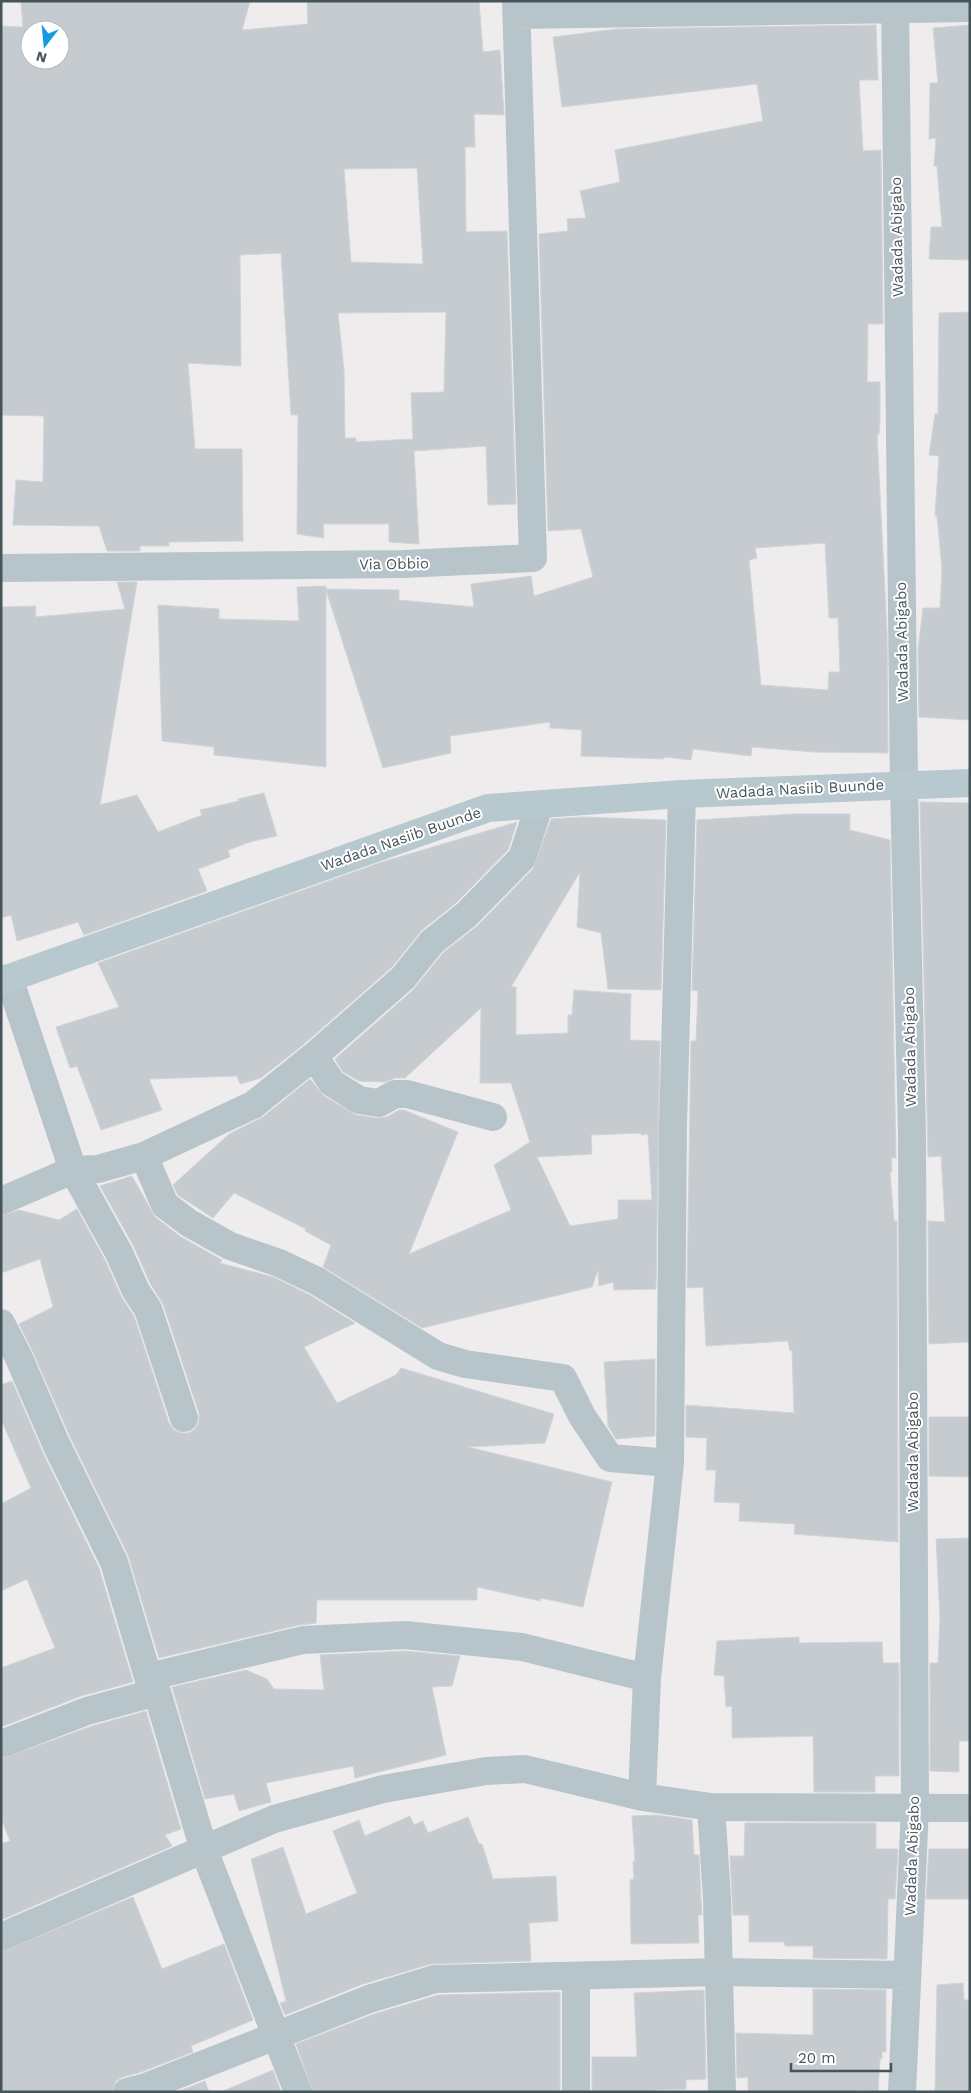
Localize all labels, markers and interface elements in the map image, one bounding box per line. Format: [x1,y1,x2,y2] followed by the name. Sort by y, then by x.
[20,20,70,70] north arrow
[34,48,49,67] text: N
[887,177,907,297] street label: Wadada Abigabo
[359,554,429,574] street label: Via Obbio
[892,582,912,702] street label: Wadada Abigabo
[715,776,885,802] street label: Wadada Nasiib Buunde
[318,803,484,875] street label: Wadada Nasiib Buunde
[900,987,920,1107] street label: Wadada Abigabo
[904,1392,922,1512] street label: Wadada Abigabo
[901,1796,923,1916] street label: Wadada Abigabo
[791,2040,891,2072] scale bar
[798,2049,836,2067] text: 20 m

